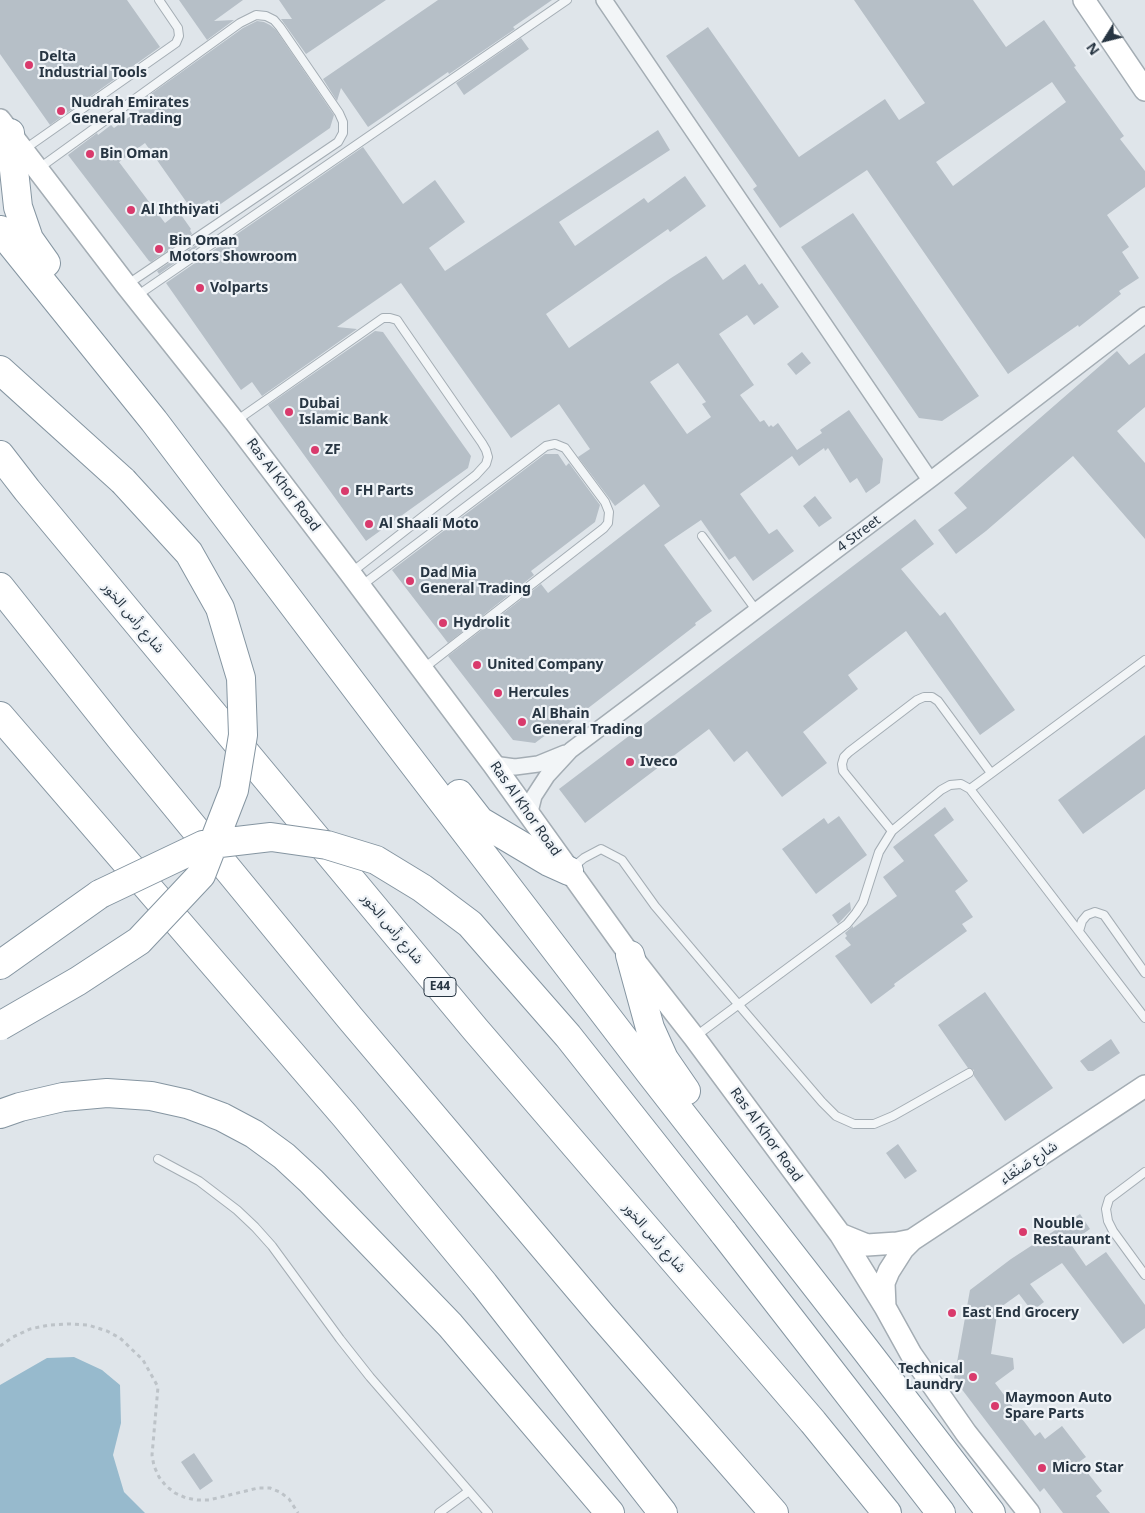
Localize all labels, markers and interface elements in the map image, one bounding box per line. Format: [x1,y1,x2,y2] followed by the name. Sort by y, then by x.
[1080,15,1130,65] north arrow
[1081,39,1103,59] text: N
[39,49,147,82] place label: Delta Industrial Tools
[23,59,35,71] marker: Delta Industrial Tools
[71,95,189,128] place label: Nudrah Emirates General Trading
[55,105,67,117] marker: Nudrah Emirates General Trading
[100,146,168,162] place label: Bin Oman
[84,148,96,160] marker: Bin Oman
[141,202,219,218] place label: Al Ihthiyati
[125,204,137,216] marker: Al Ihthiyati
[169,233,297,266] place label: Bin Oman Motors Showroom
[153,243,165,255] marker: Bin Oman Motors Showroom
[210,280,268,296] place label: Volparts
[194,282,206,294] marker: Volparts
[299,396,388,428] place label: Dubai Islamic Bank
[283,406,295,418] marker: Dubai Islamic Bank
[243,435,323,535] street label: Ras Al Khor Road
[325,442,341,458] place label: ZF
[309,444,321,456] marker: ZF
[355,483,413,499] place label: FH Parts
[339,485,351,497] marker: FH Parts
[834,512,884,556] street label: 4 Street
[379,516,479,532] place label: Al Shaali Moto
[363,518,375,530] marker: Al Shaali Moto
[420,565,531,598] place label: Dad Mia General Trading
[404,575,416,587] marker: Dad Mia General Trading
[99,579,167,657] street label: شارع رأس الخور
[453,615,510,631] place label: Hydrolit
[437,617,449,629] marker: Hydrolit
[487,657,604,673] place label: United Company
[471,659,483,671] marker: United Company
[508,685,569,701] place label: Hercules
[492,687,504,699] marker: Hercules
[532,706,643,739] place label: Al Bhain General Trading
[516,716,528,728] marker: Al Bhain General Trading
[640,754,678,770] place label: Iveco
[624,756,636,768] marker: Iveco
[486,758,564,860] street label: Ras Al Khor Road
[358,890,426,968] street label: شارع رأس الخور
[424,978,456,996] road number: E44
[726,1085,806,1185] street label: Ras Al Khor Road
[997,1138,1061,1188] street label: شارع صَنْعَاء
[619,1200,689,1276] street label: شارع رأس الخور
[1033,1216,1111,1248] place label: Nouble Restaurant
[1017,1226,1029,1238] marker: Nouble Restaurant
[962,1305,1079,1321] place label: East End Grocery
[946,1307,958,1319] marker: East End Grocery
[898,1361,963,1394] place label: Technical Laundry
[967,1371,979,1383] marker: Technical Laundry
[1005,1390,1112,1422] place label: Maymoon Auto Spare Parts
[989,1400,1001,1412] marker: Maymoon Auto Spare Parts
[1052,1460,1123,1476] place label: Micro Star
[1036,1462,1048,1474] marker: Micro Star

